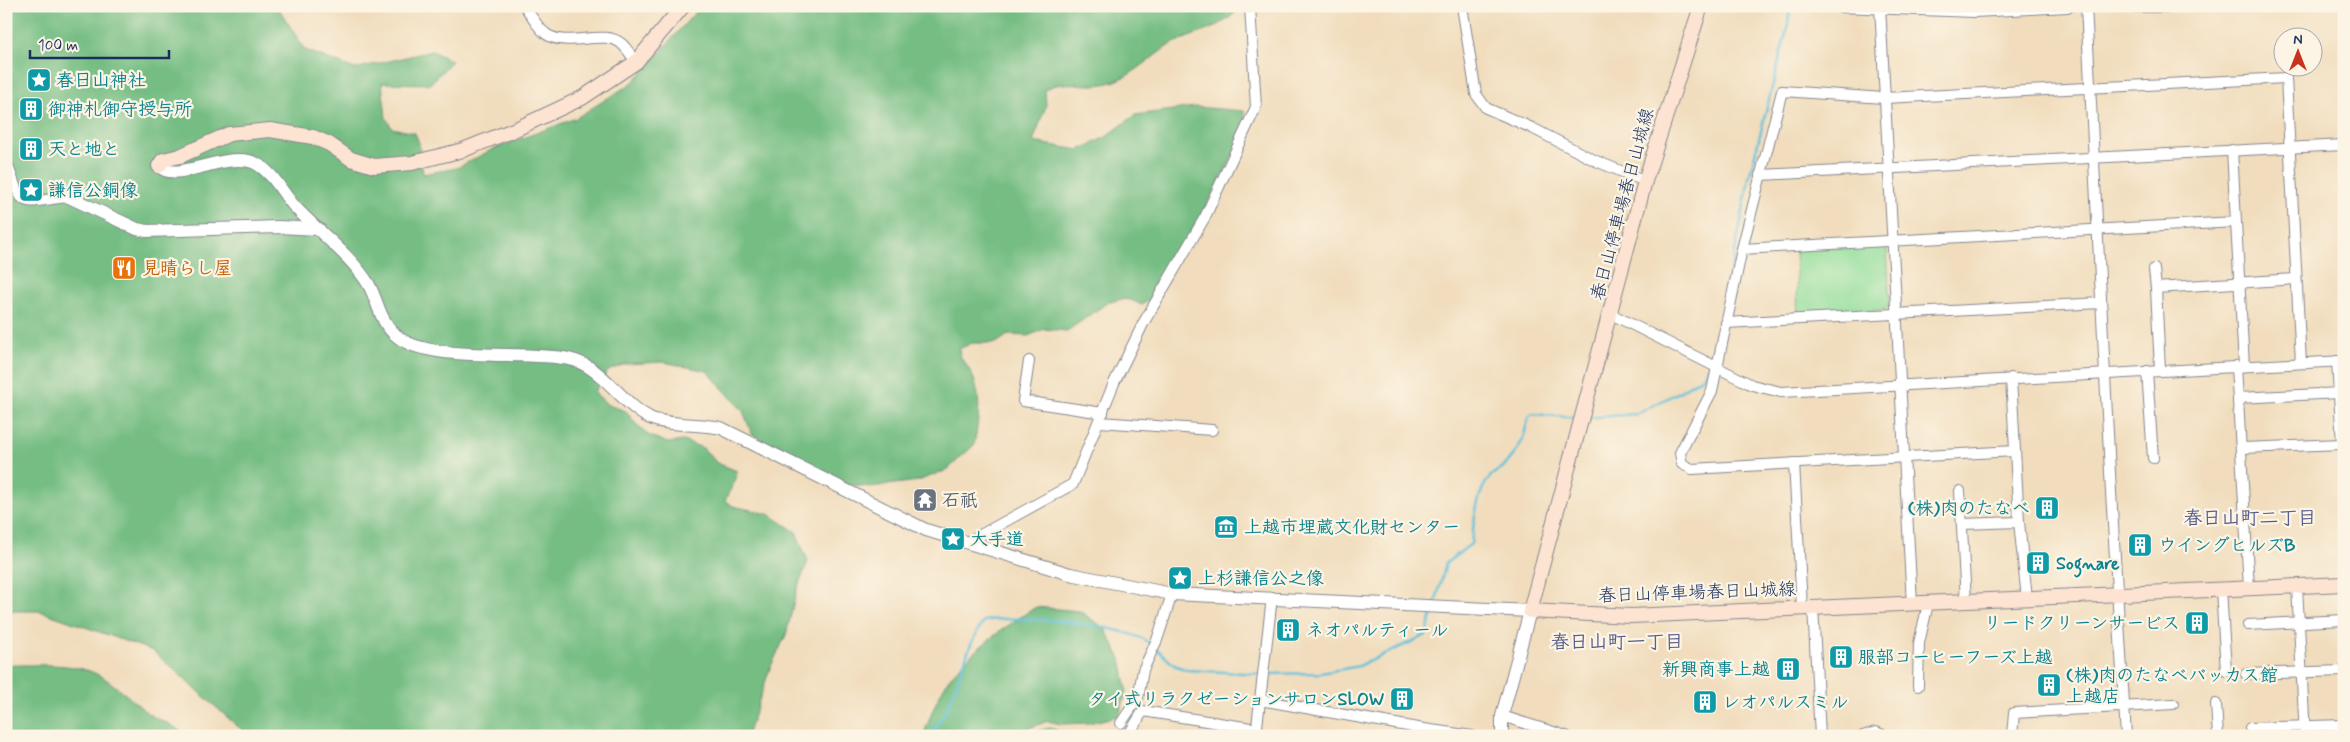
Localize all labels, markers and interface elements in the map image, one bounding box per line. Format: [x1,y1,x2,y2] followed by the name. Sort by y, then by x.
[30,28,169,60] scale bar
[2272,28,2322,78] north arrow
[2293,31,2303,49] text: N
[38,36,78,56] text: 100 m
[26,67,52,93] place icon: 春日山神社
[56,69,146,93] place label: 春日山神社
[18,96,44,122] building icon: 御神札御守授与所
[48,98,192,122] place label: 御神札御守授与所
[1586,106,1660,303] street label: 春日山停車場春日山城線
[18,136,44,162] building icon: 天と地と
[48,138,120,162] place label: 天と地と
[18,177,44,203] place icon: 謙信公銅像
[48,179,138,203] place label: 謙信公銅像
[111,255,137,281] restaurant icon: 見晴らし屋
[142,257,232,281] place label: 見晴らし屋
[912,487,938,513] temple icon: 石祇
[942,489,978,513] place label: 石祇
[2034,495,2060,521] building icon: (株)肉のたなべ
[1908,497,2030,521] place label: (株)肉のたなべ
[2183,506,2317,531] district label: 春日山町二丁目
[1213,514,1239,540] museum icon: 上越市埋蔵文化財センター
[1244,516,1460,540] place label: 上越市埋蔵文化財センター
[940,526,966,552] place icon: 大手道
[970,528,1024,552] place label: 大手道
[2127,532,2153,558] building icon: ウイングヒルズB
[2158,534,2296,558] place label: ウイングヒルズB
[2025,550,2051,576] building icon: Sognare
[2056,552,2120,578] place label: Sognare
[1167,565,1193,591] place icon: 上杉謙信公之像
[1198,567,1324,591] place label: 上杉謙信公之像
[1598,578,1796,608] street label: 春日山停車場春日山城線
[2184,610,2210,636] building icon: リードクリーンサービス
[1983,612,2180,636] place label: リードクリーンサービス
[1275,617,1301,643] building icon: ネオパルティール
[1306,619,1448,643] place label: ネオパルティール
[1550,630,1684,655] district label: 春日山町一丁目
[1828,644,1854,670] building icon: 服部コーヒーフーズ上越
[1858,646,2053,670] place label: 服部コーヒーフーズ上越
[1775,656,1801,682] building icon: 新興商事上越
[1662,658,1770,682] place label: 新興商事上越
[2066,664,2278,709] place label: (株)肉のたなべバッカス館 上越店
[2036,672,2062,698] building icon: (株)肉のたなべバッカス館 上越店
[1389,686,1415,712] building icon: タイ式リラクゼーションサロンSLOW
[1088,688,1384,712] place label: タイ式リラクゼーションサロンSLOW
[1692,689,1718,715] building icon: レオパルスミル
[1722,691,1848,715] place label: レオパルスミル

